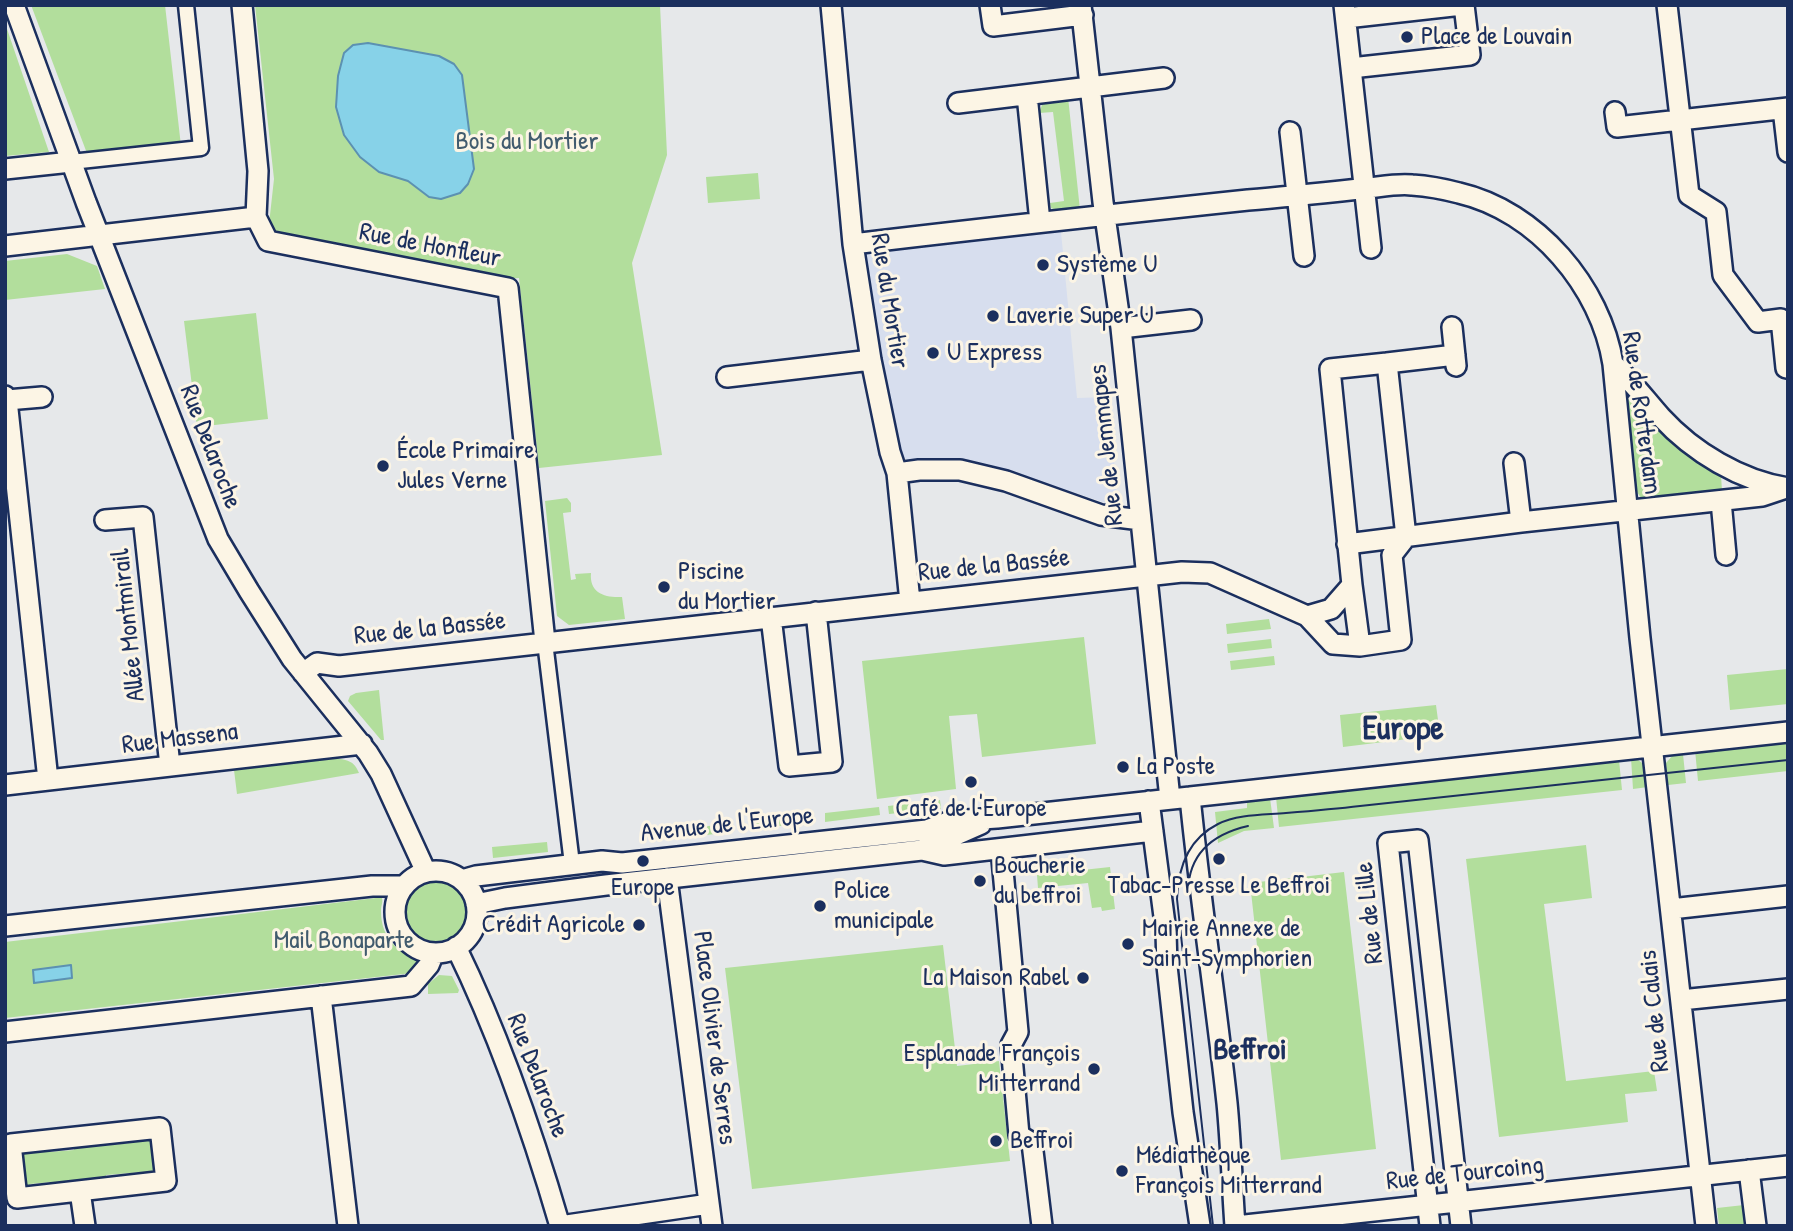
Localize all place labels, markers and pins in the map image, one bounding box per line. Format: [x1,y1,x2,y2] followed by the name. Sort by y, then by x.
[1421,21,1572,53] place label: Place de Louvain
[1399,29,1415,45] marker: Place de Louvain
[1057,249,1158,281] place label: Système U
[1035,257,1051,273] marker: Système U
[1007,300,1154,332] place label: Laverie Super U
[985,308,1001,324] marker: Laverie Super U
[947,337,1042,369] place label: U Express
[925,345,941,361] marker: U Express
[397,435,535,496] place label: École Primaire Jules Verne
[375,458,391,474] marker: École Primaire Jules Verne
[678,556,776,618] place label: Piscine du Mortier
[656,579,672,595] marker: Piscine du Mortier
[1137,751,1215,783] place label: La Poste
[1115,759,1131,775] marker: La Poste
[963,774,979,790] marker: Café de l'Europe
[895,793,1047,825] place label: Café de l'Europe
[994,850,1086,912] place label: Boucherie du beffroi
[1211,851,1227,867] marker: Tabac-Presse Le Beffroi
[635,853,651,869] marker: Europe
[1108,870,1330,902] place label: Tabac-Presse Le Beffroi
[611,872,675,904] place label: Europe
[972,873,988,889] marker: Boucherie du beffroi
[834,875,934,936] place label: Police municipale
[812,898,828,914] marker: Police municipale
[482,909,625,941] place label: Crédit Agricole
[1142,913,1312,974] place label: Mairie Annexe de Saint-Symphorien
[631,917,647,933] marker: Crédit Agricole
[1120,936,1136,952] marker: Mairie Annexe de Saint-Symphorien
[923,962,1069,994] place label: La Maison Rabel
[1075,970,1091,986] marker: La Maison Rabel
[904,1038,1080,1100] place label: Esplanade François Mitterrand
[1086,1061,1102,1077] marker: Esplanade François Mitterrand
[1010,1125,1073,1157] place label: Beffroi
[988,1133,1004,1149] marker: Beffroi
[1136,1140,1322,1202] place label: Médiathèque François Mitterrand
[1114,1163,1130,1179] marker: Médiathèque François Mitterrand

